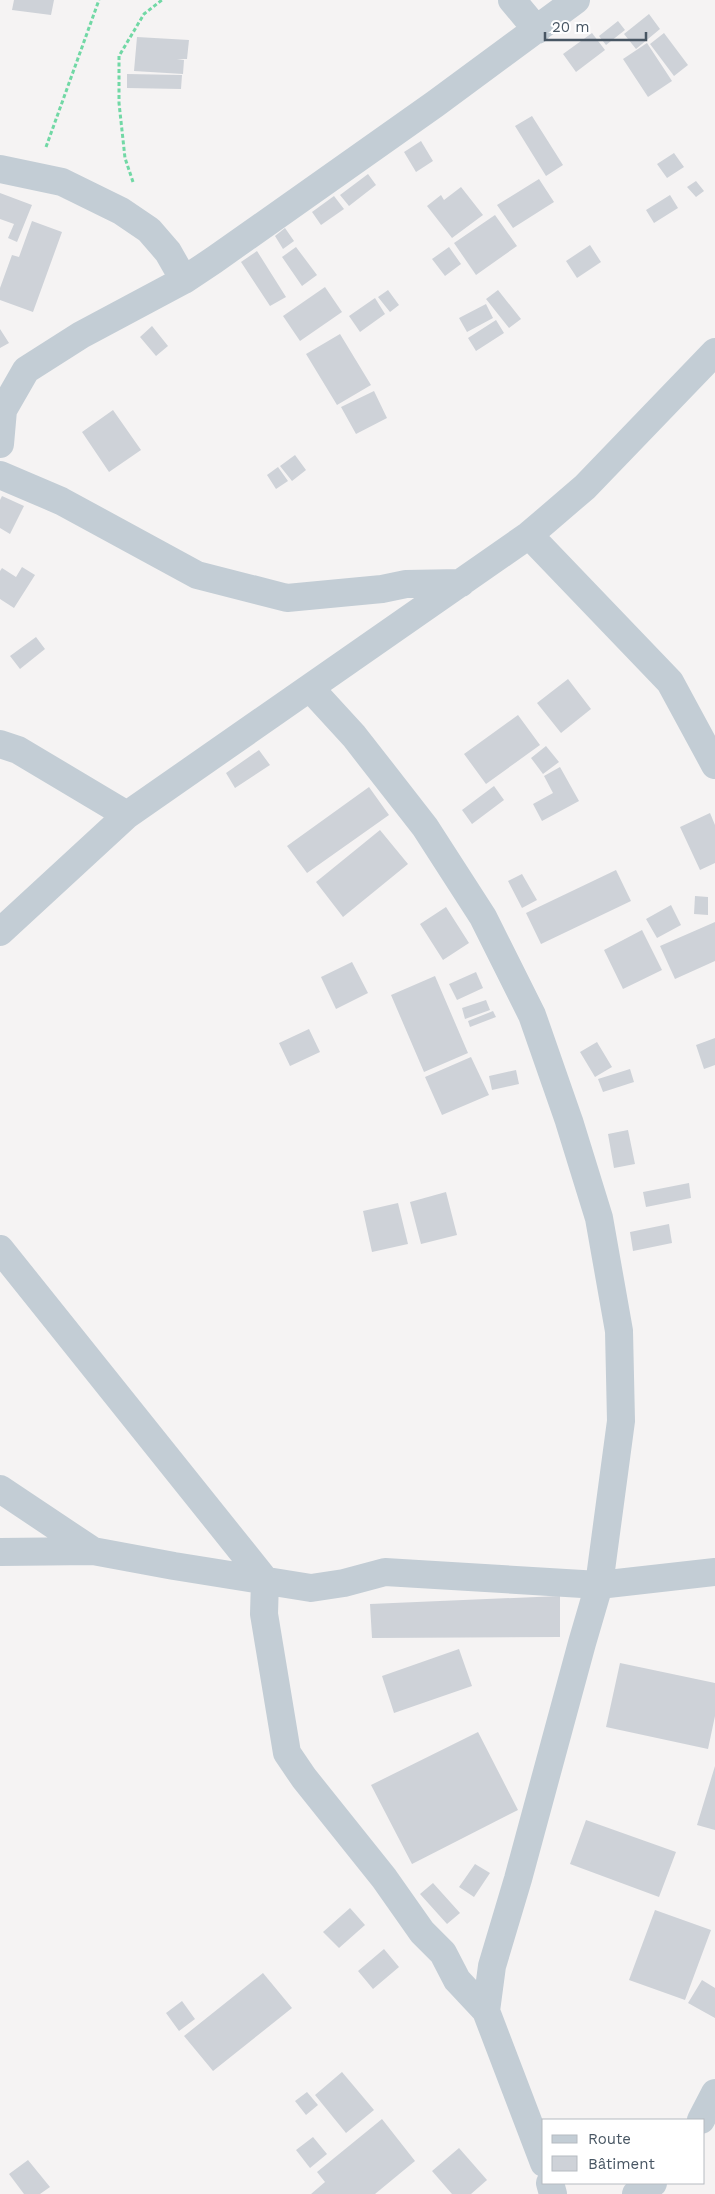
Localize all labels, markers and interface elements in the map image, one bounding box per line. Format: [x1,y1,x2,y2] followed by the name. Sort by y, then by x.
[545,10,646,42] scale bar
[552,18,590,36] text: 20 m
[542,2119,705,2184] legend
[588,2130,631,2148] text: Route
[588,2155,655,2173] text: Bâtiment

